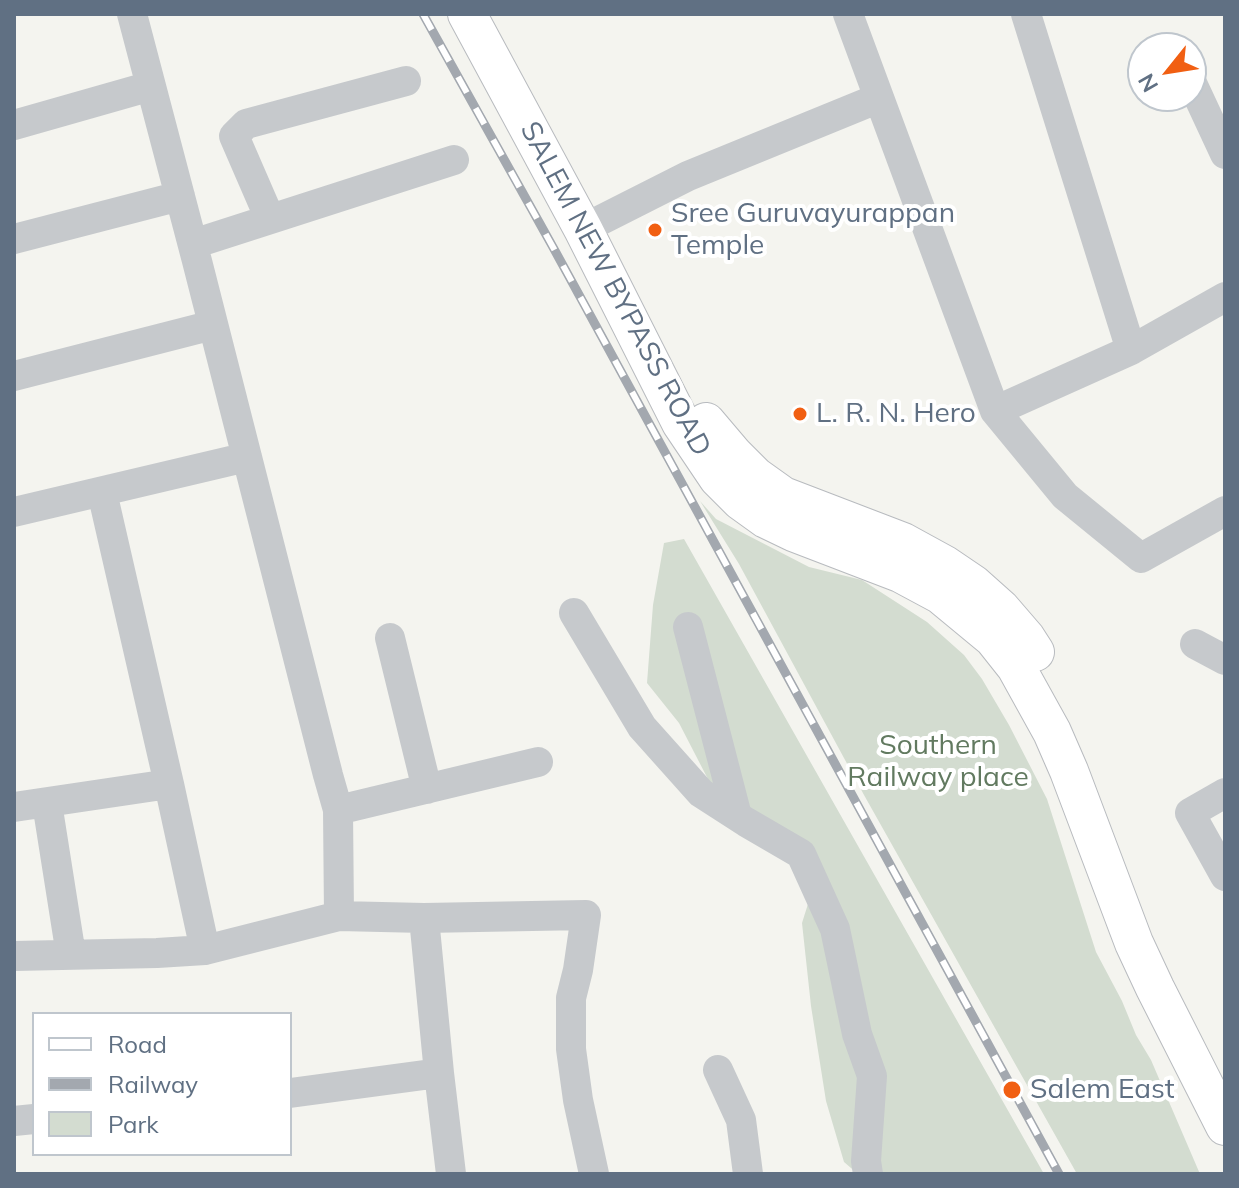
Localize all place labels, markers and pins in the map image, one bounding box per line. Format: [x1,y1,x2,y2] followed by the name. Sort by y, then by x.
[671,197,955,263] place label: Sree Guruvayurappan Temple
[646,221,664,239] marker: Sree Guruvayurappan Temple
[816,397,976,431] place label: L. R. N. Hero
[791,405,809,423] marker: L. R. N. Hero
[1030,1073,1175,1107] place label: Salem East
[1001,1079,1023,1101] marker: Salem East

